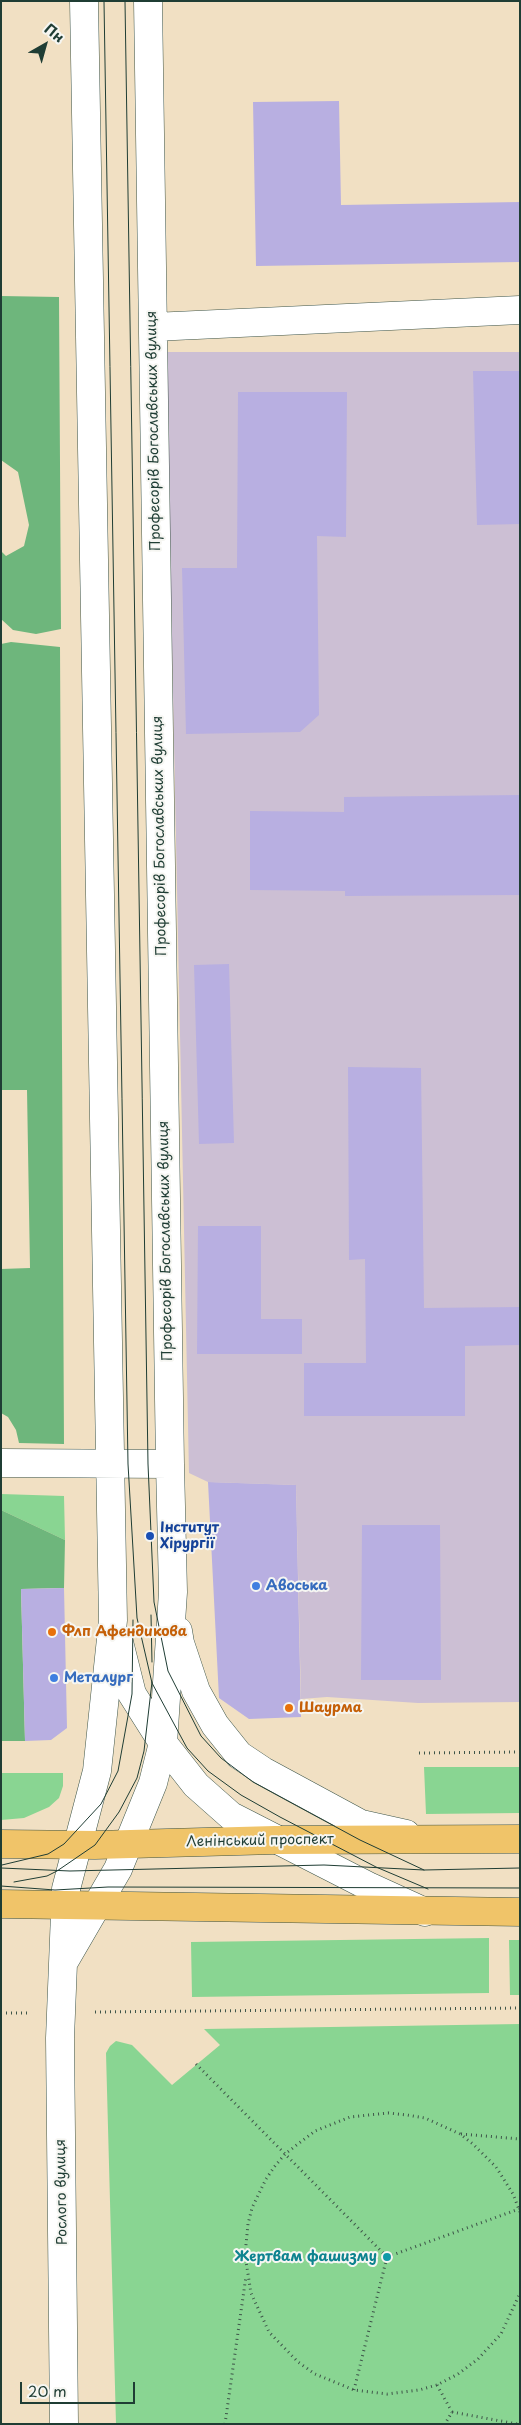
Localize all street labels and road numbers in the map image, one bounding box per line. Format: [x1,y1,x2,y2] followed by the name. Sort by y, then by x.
[144,311,164,551] street label: Професорів Богославських вулиця
[150,716,170,956] street label: Професорів Богославських вулиця
[156,1121,176,1361] street label: Професорів Богославських вулиця
[186,1831,334,1851] street label: Ленінський проспект
[53,2139,71,2245] street label: Рослого вулиця

